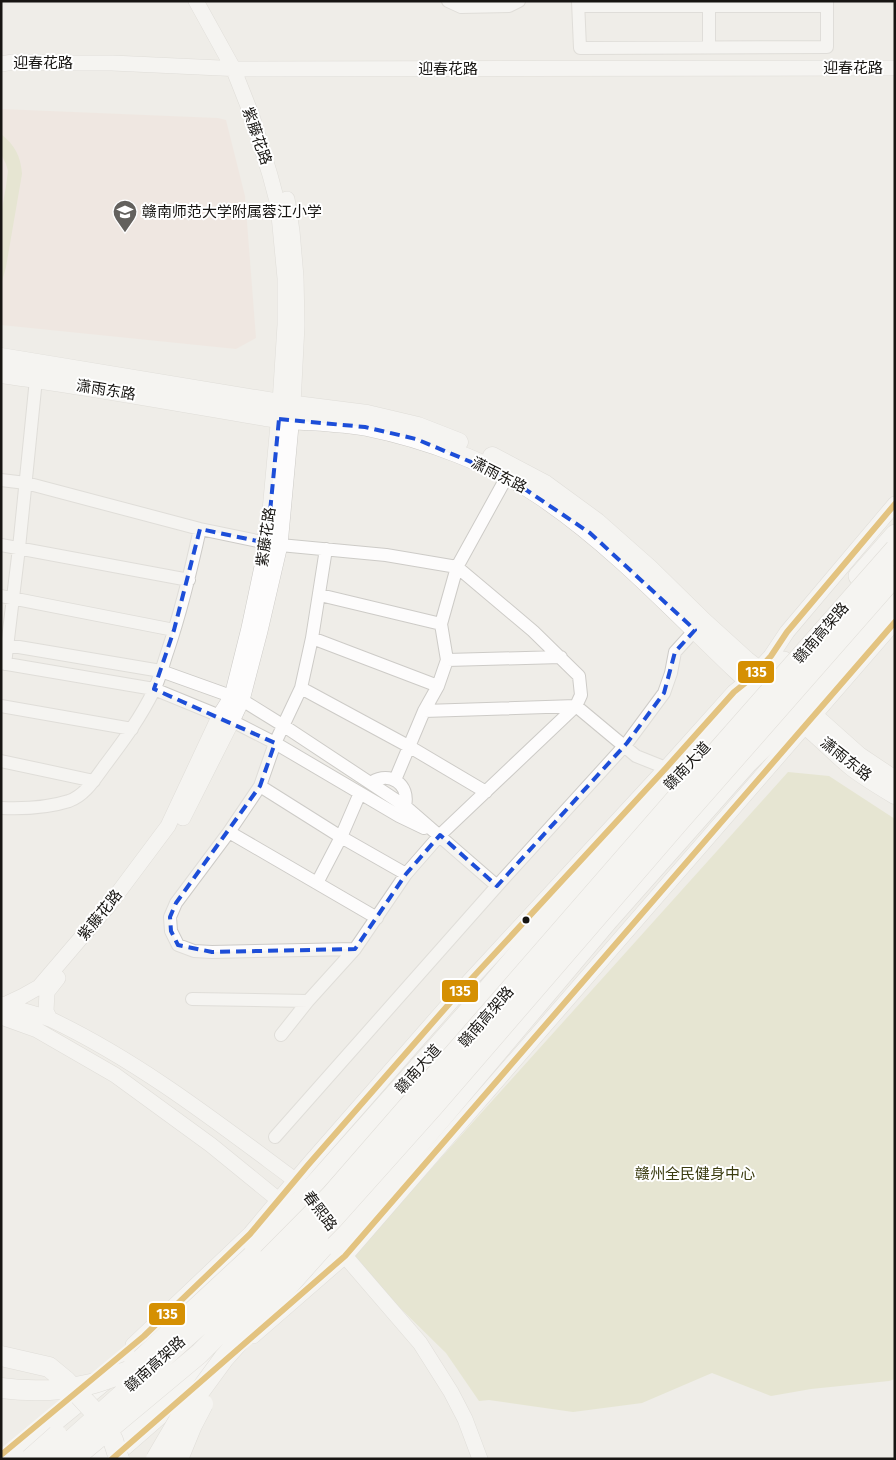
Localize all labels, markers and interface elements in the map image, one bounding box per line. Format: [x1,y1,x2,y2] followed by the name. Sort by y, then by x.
[13,54,73,72] street label: 迎春花路
[823,59,883,77] street label: 迎春花路
[418,60,478,78] street label: 迎春花路
[239,105,275,167] street label: 紫藤花路
[112,199,138,233] school or university icon: 赣南师范大学附属蓉江小学
[142,203,322,221] place label: 赣南师范大学附属蓉江小学
[75,376,137,404] street label: 潇雨东路
[468,453,530,497] street label: 潇雨东路
[253,506,279,568] street label: 紫藤花路
[790,599,852,667] street label: 赣南高架路
[737,660,775,684] line badge: 135
[745,664,767,681] text: 135
[817,733,875,785] street label: 潇雨东路
[660,738,714,794] street label: 赣南大道
[74,886,126,944] street label: 紫藤花路
[521,915,531,925] unlabelled marker
[441,979,479,1003] line badge: 135
[449,983,471,1000] text: 135
[455,983,517,1051] street label: 赣南高架路
[391,1041,445,1097] street label: 赣南大道
[635,1165,755,1183] park label: 赣州全民健身中心
[299,1188,341,1234] street label: 春熙路
[148,1302,186,1326] line badge: 135
[156,1306,178,1323] text: 135
[121,1332,189,1396] street label: 赣南高架路

